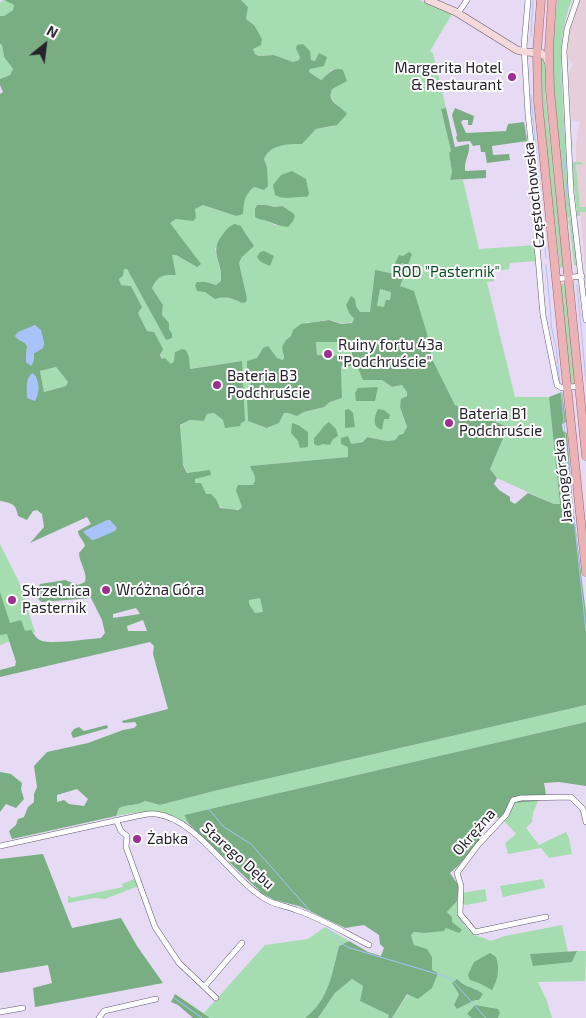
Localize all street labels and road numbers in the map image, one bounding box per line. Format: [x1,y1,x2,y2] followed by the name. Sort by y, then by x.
[519,141,549,249] street label: Częstochowska
[550,438,576,524] street label: Jasnogórska
[449,805,499,859] street label: Okrężna
[198,819,278,893] street label: Starego Dębu

